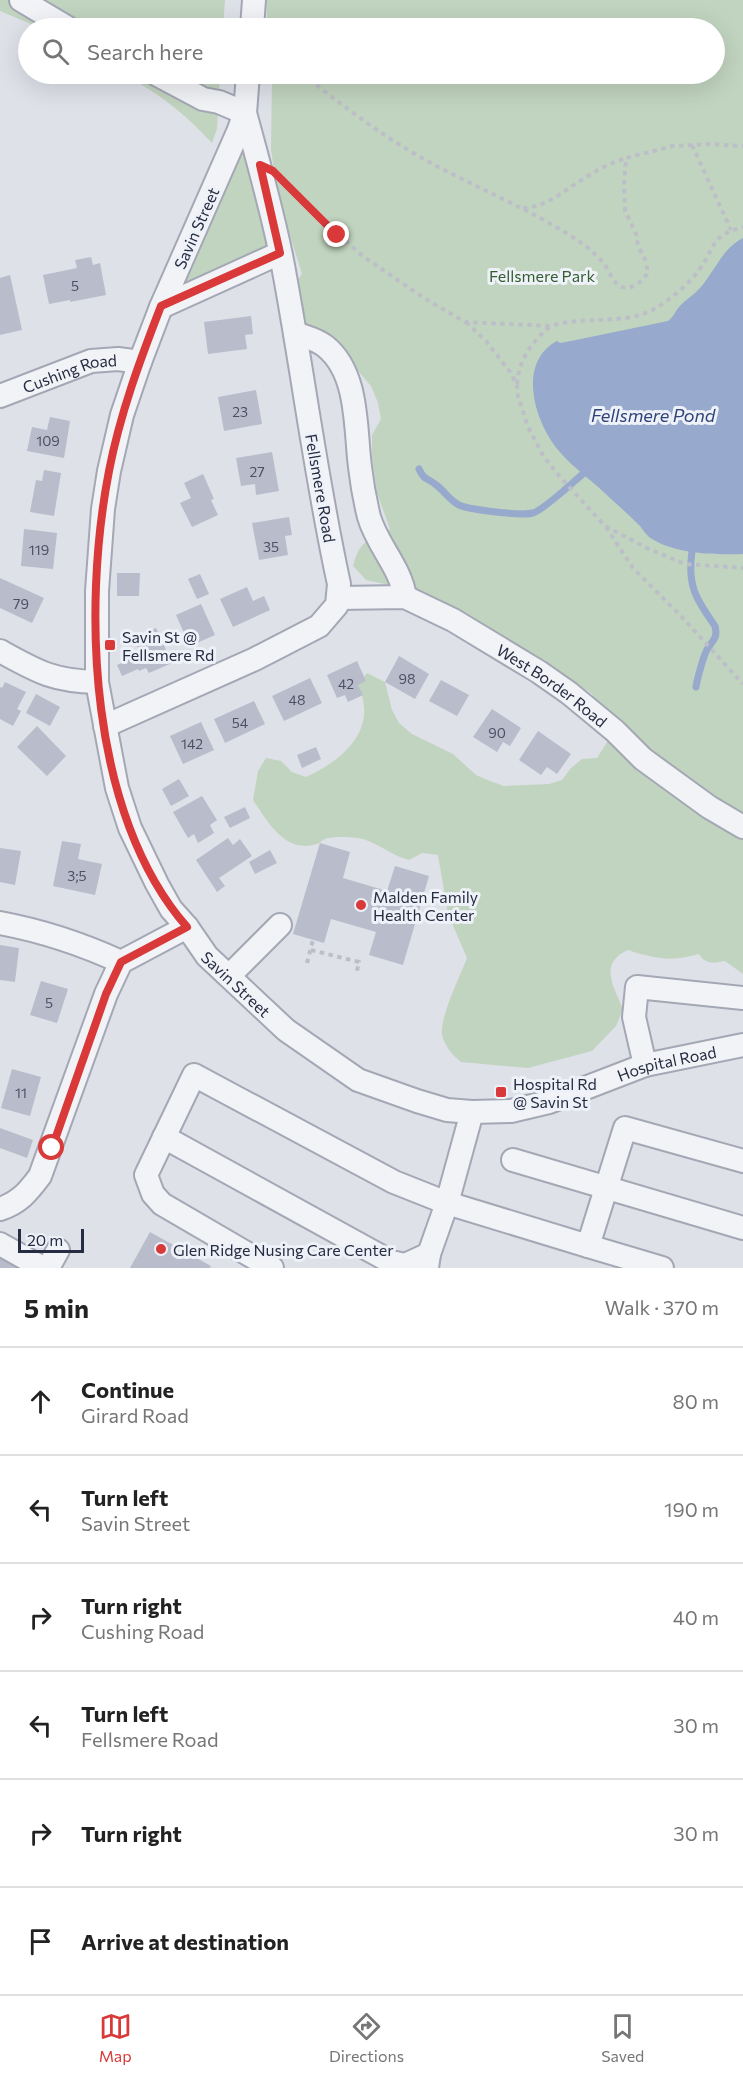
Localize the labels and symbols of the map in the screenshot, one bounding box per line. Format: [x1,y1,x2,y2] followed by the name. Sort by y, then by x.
[170,184,223,272] street label: Savin Street
[323,221,349,247] route end
[489,266,595,285] park label: Fellsmere Park
[71,277,79,294] house number: 5
[20,350,118,396] street label: Cushing Road
[232,403,248,420] house number: 23
[591,404,716,426] water label: Fellsmere Pond
[36,432,60,449] house number: 109
[302,432,340,544] street label: Fellsmere Road
[249,463,265,480] house number: 27
[263,538,279,555] house number: 35
[29,541,49,558] house number: 119
[13,595,29,612] house number: 79
[122,627,214,664] place label: Savin St @ Fellsmere Rd
[103,638,117,652] marker: Savin St @ Fellsmere Rd
[494,639,611,730] street label: West Border Road
[399,670,416,687] house number: 98
[338,675,354,692] house number: 42
[289,691,305,708] house number: 48
[232,714,249,731] house number: 54
[488,724,506,741] house number: 90
[181,735,203,752] house number: 142
[67,867,87,884] house number: 3;5
[373,887,478,924] place label: Malden Family Health Center
[354,898,368,912] marker: Malden Family Health Center
[198,947,275,1021] street label: Savin Street
[45,994,53,1011] house number: 5
[614,1041,718,1084] street label: Hospital Road
[513,1074,597,1111] place label: Hospital Rd @ Savin St
[15,1084,27,1101] house number: 11
[494,1085,508,1099] marker: Hospital Rd @ Savin St
[38,1134,64,1160] route start
[18,1226,84,1254] scale bar
[173,1240,394,1259] place label: Glen Ridge Nusing Care Center
[154,1242,168,1256] marker: Glen Ridge Nusing Care Center

